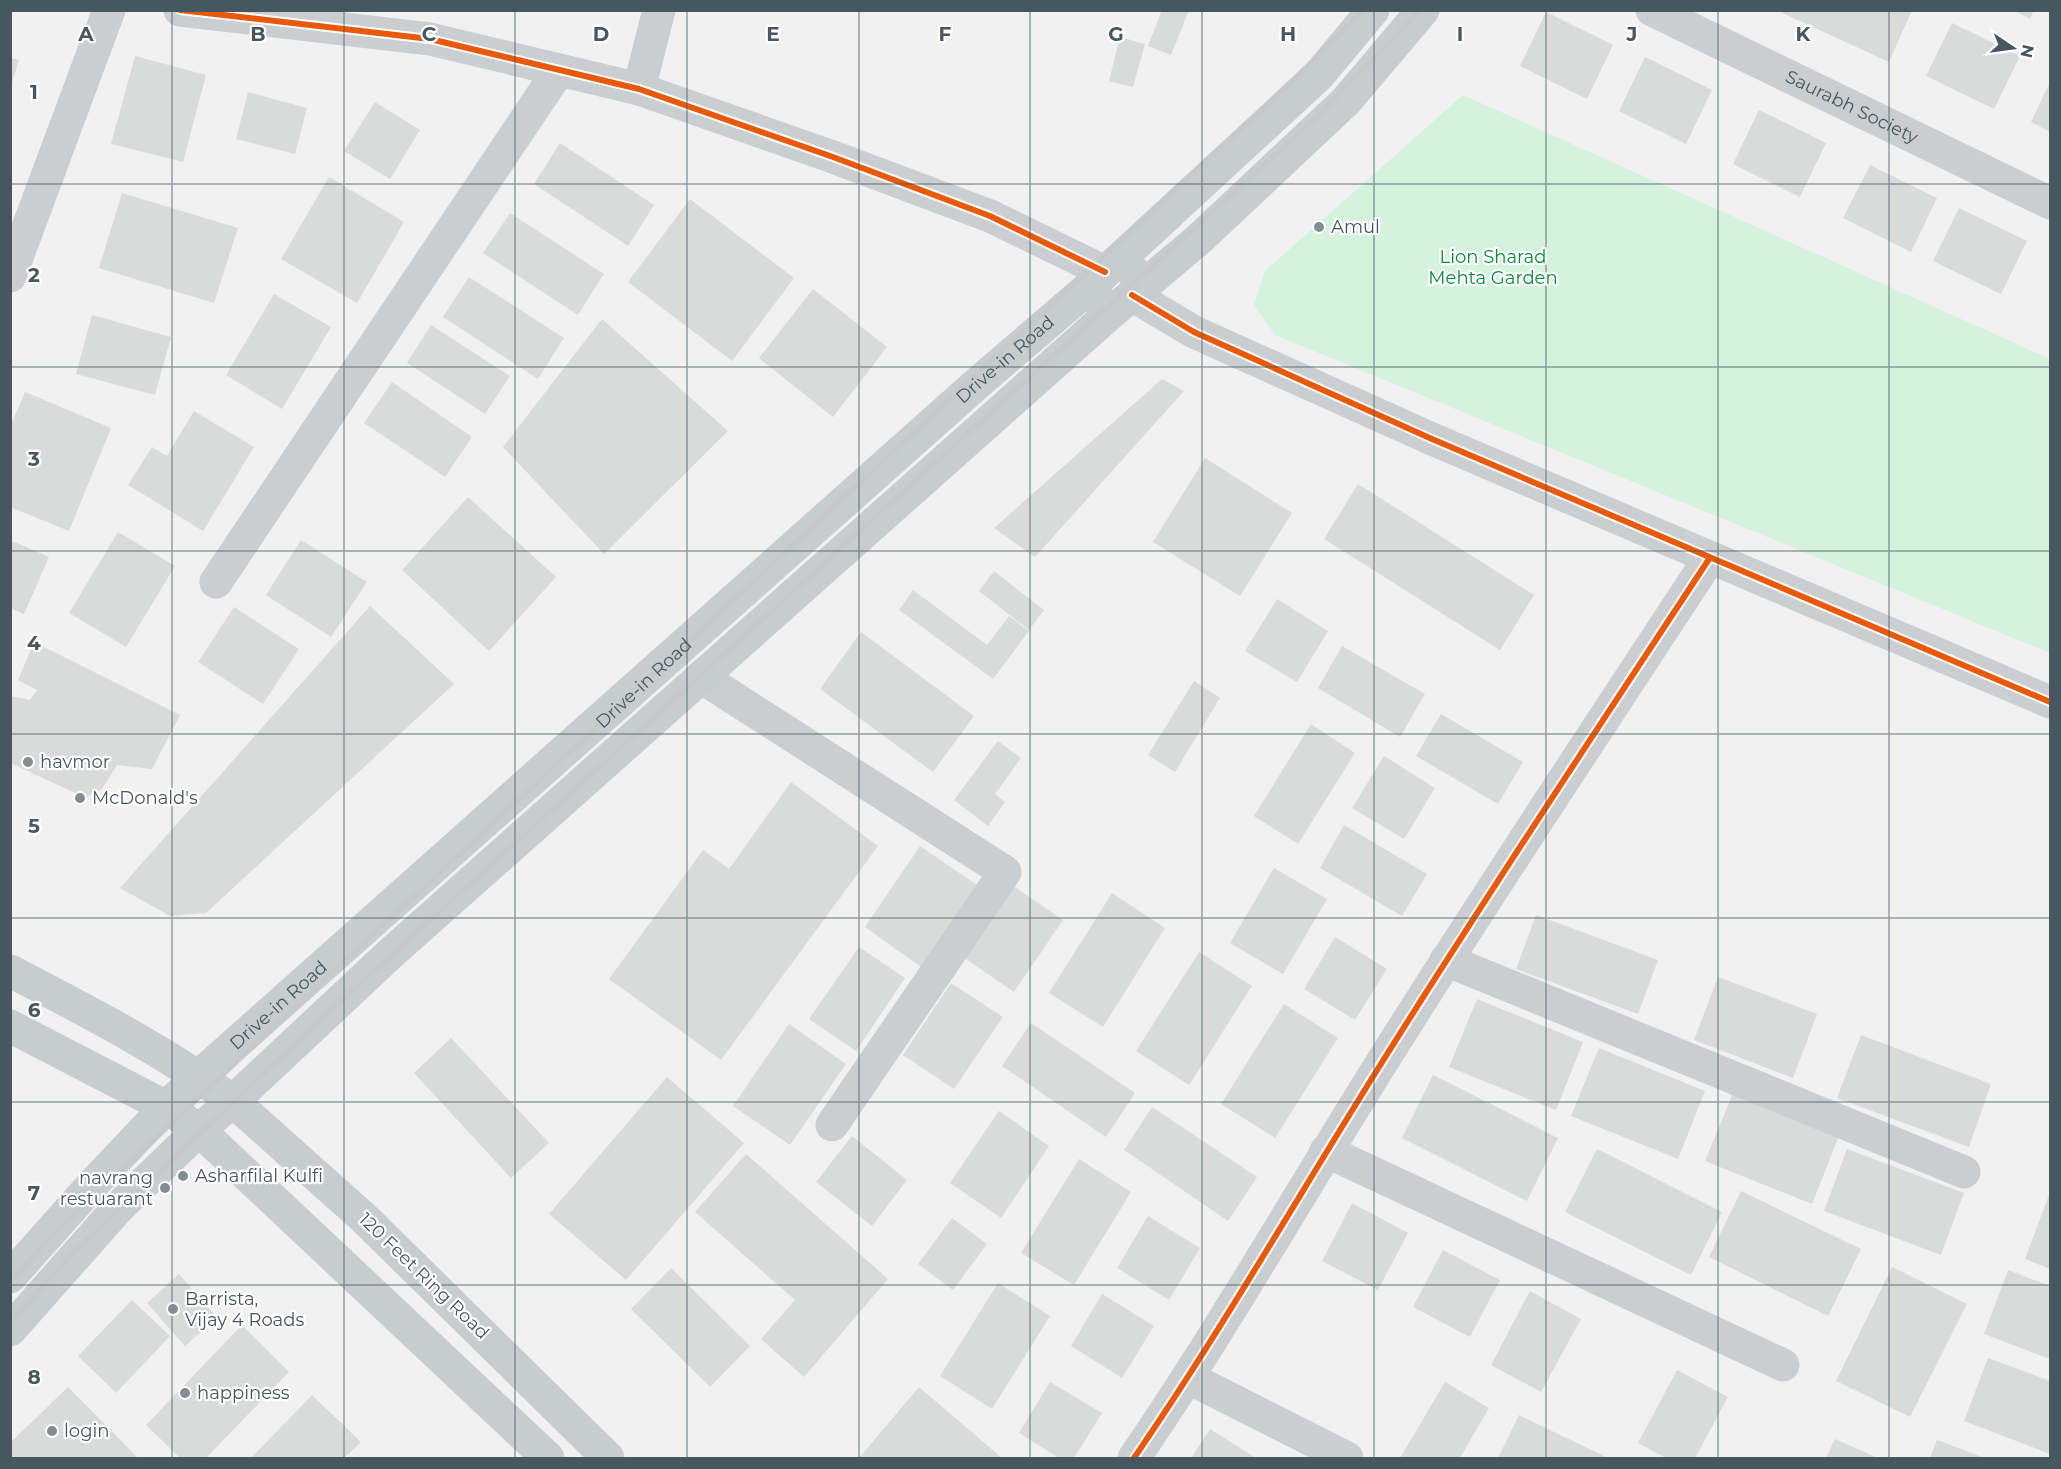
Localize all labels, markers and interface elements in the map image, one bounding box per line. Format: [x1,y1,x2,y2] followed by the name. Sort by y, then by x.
[1983,18,2043,78] north arrow
[77,22,94,46] text: A
[250,22,266,46] text: B
[422,22,437,46] text: C
[593,22,609,46] text: D
[766,22,780,46] text: E
[939,22,952,46] text: F
[1108,22,1124,46] text: G
[1280,22,1296,46] text: H
[1457,22,1463,46] text: I
[1626,22,1637,46] text: J
[1796,22,1812,46] text: K
[2016,43,2038,60] text: N
[1782,65,1922,148] street label: Saurabh Society
[30,80,38,104] text: 1
[1331,216,1380,238] place label: Amul
[1312,220,1326,234] marker: Amul
[1428,246,1558,289] park label: Lion Sharad Mehta Garden
[28,263,40,287] text: 2
[951,311,1059,408] street label: Drive-in Road
[27,447,40,471] text: 3
[27,631,41,655] text: 4
[591,633,696,733] street label: Drive-in Road
[40,751,110,773] place label: havmor
[21,755,35,769] marker: havmor
[92,787,198,809] place label: McDonald's
[73,791,87,805] marker: McDonald's
[28,814,40,838] text: 5
[225,956,332,1054] street label: Drive-in Road
[28,998,41,1022] text: 6
[195,1165,323,1187] place label: Asharfilal Kulfi
[60,1167,153,1210] place label: navrang restuarant
[176,1169,190,1183] marker: Asharfilal Kulfi
[28,1181,40,1205] text: 7
[158,1181,172,1195] marker: navrang restuarant
[354,1208,494,1344] street label: 120 Feet Ring Road
[185,1288,304,1331] place label: Barrista, Vijay 4 Roads
[166,1302,180,1316] marker: Barrista, Vijay 4 Roads
[27,1365,41,1389] text: 8
[197,1382,290,1404] place label: happiness
[178,1386,192,1400] marker: happiness
[64,1420,109,1442] place label: login
[45,1424,59,1438] marker: login

